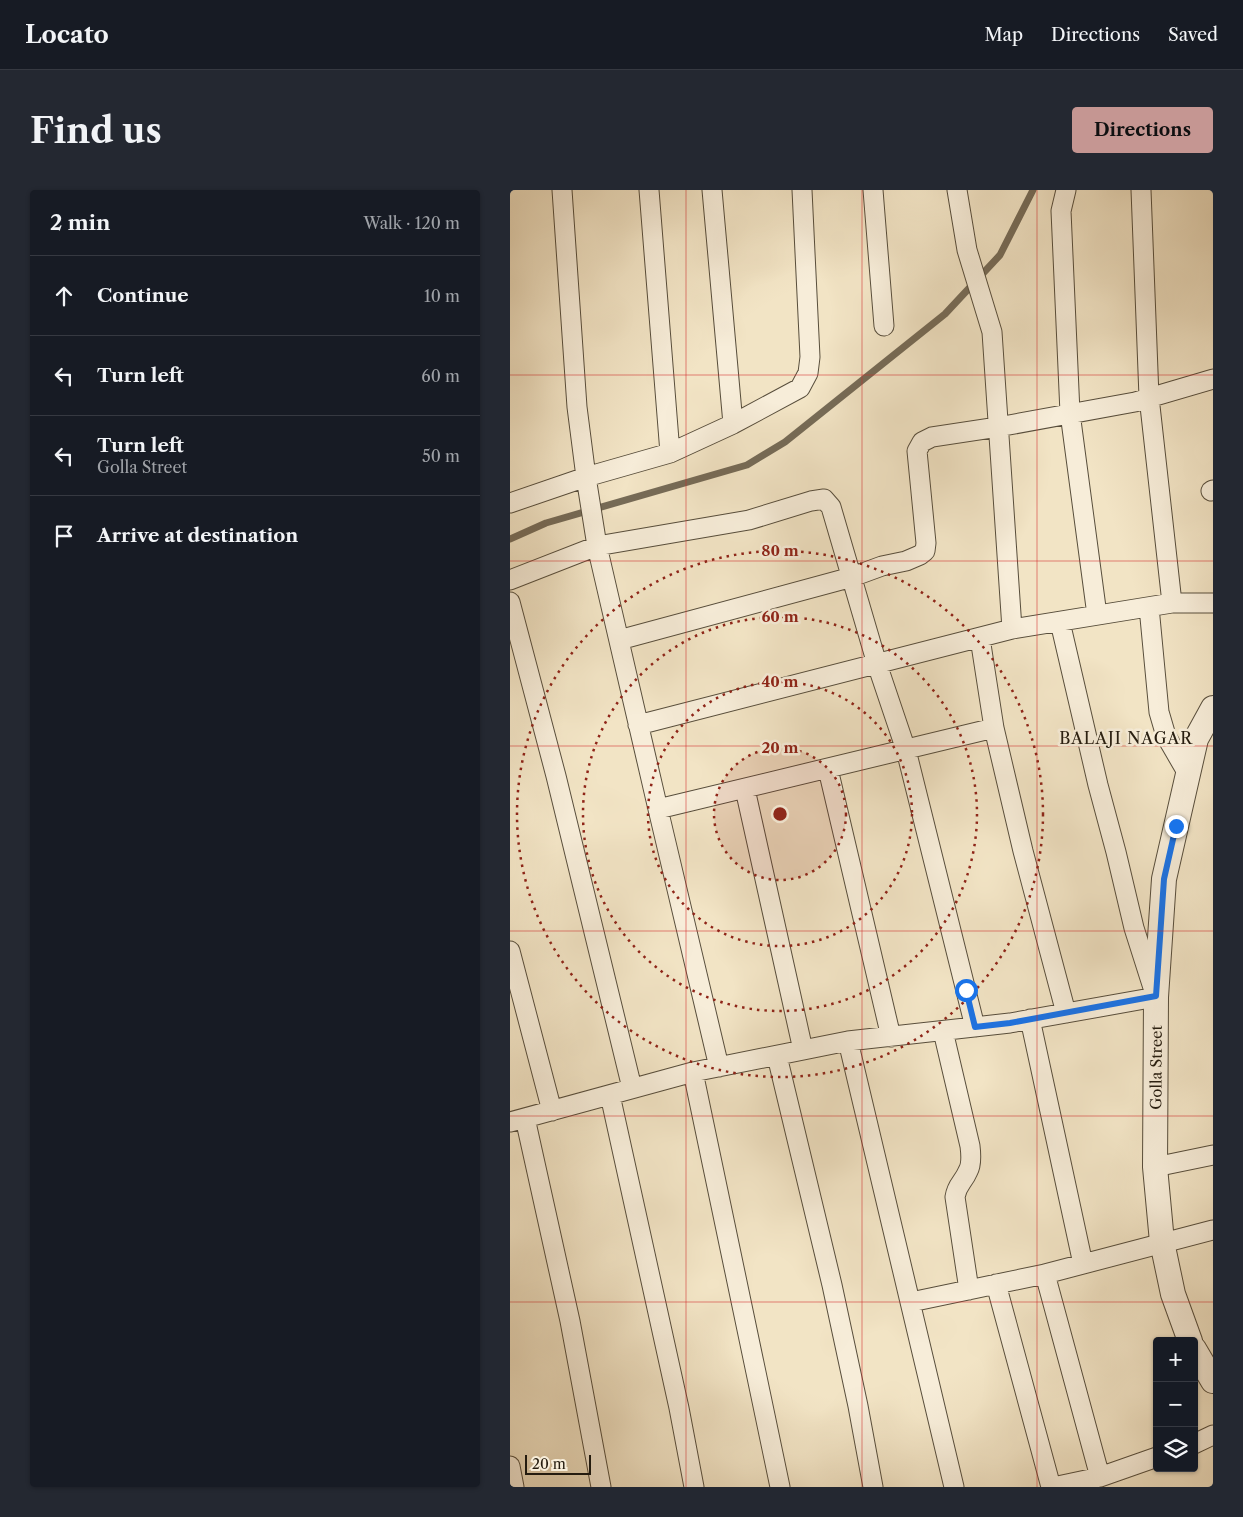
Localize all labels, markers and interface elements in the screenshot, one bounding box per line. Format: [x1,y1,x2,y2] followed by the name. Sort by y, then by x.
[25,20,109,49] text: Locato
[984,24,1023,46] text: Map
[1051,24,1140,46] text: Directions
[1168,24,1218,46] text: Saved
[1072,107,1213,153] button: Directions
[30,109,162,152] text: Find us
[50,210,110,235] text: 2 min
[364,213,460,233] text: Walk · 120 m
[50,282,78,310] icon: ahead
[97,284,189,307] text: Continue
[424,286,460,306] text: 10 m
[50,362,78,390] icon: left
[97,364,184,387] text: Turn left
[421,366,460,386] text: 60 m
[97,434,184,457] text: Turn left
[50,442,78,470] icon: left
[422,446,460,466] text: 50 m
[97,457,187,477] text: Golla Street
[50,522,78,550] icon: arrive
[97,524,298,547] text: Arrive at destination
[761,541,799,560] text: 80 m
[761,607,799,626] text: 60 m
[761,672,799,691] text: 40 m
[1059,728,1193,748] district label: BALAJI NAGAR
[761,738,799,757] text: 20 m
[771,805,789,823] centre of rings
[1165,815,1188,838] route end
[955,979,978,1002] route start
[1146,1024,1165,1110] street label: Golla Street
[1153,1337,1198,1472] map controls
[1153,1337,1198,1382] button: +
[1153,1382,1198,1427] button: −
[1153,1427,1198,1472] button: layers
[525,1452,591,1475] scale bar
[532,1455,566,1473] text: 20 m

